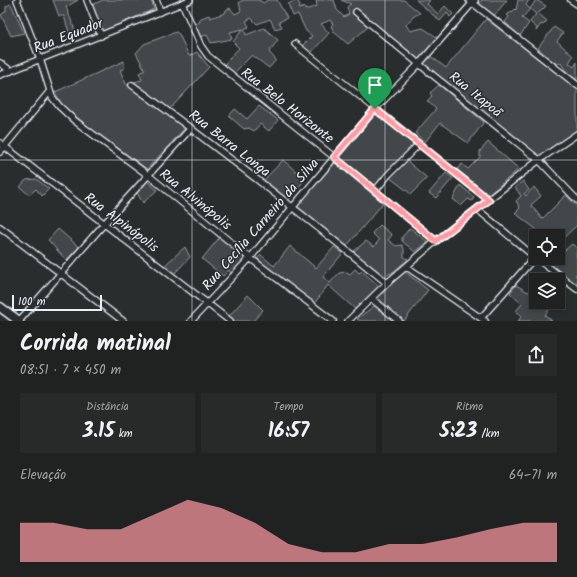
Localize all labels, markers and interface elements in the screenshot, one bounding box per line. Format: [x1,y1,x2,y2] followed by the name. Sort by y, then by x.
[30,12,108,59] street label: Rua Equador
[236,62,339,150] street label: Rua Belo Horizonte
[444,66,508,124] street label: Rua Itapoã
[358,68,392,109] pin
[364,74,386,96] icon: arrive
[184,105,275,183] street label: Rua Barra Longa
[197,154,325,296] street label: Rua Cecília Carneiro da Silva
[154,164,236,236] street label: Rua Alvinópolis
[79,187,163,258] street label: Rua Alpinópolis
[529,229,565,309] map controls
[529,229,565,265] button: locate
[529,273,565,309] button: layers
[12,293,102,312] scale bar
[18,293,46,311] text: 100 m
[20,327,171,362] text: Corrida matinal
[515,334,557,376] button: share
[20,360,121,381] text: 08:51 · 7 × 450 m
[86,398,129,416] text: Distância
[274,398,303,416] text: Tempo
[456,398,483,416] text: Ritmo
[82,416,114,448] text: 3.15
[268,416,309,448] text: 16:57
[440,416,477,448] text: 5:23
[114,425,133,443] text: km
[477,425,499,443] text: /km
[20,465,66,486] text: Elevação
[509,465,557,486] text: 64–71 m

